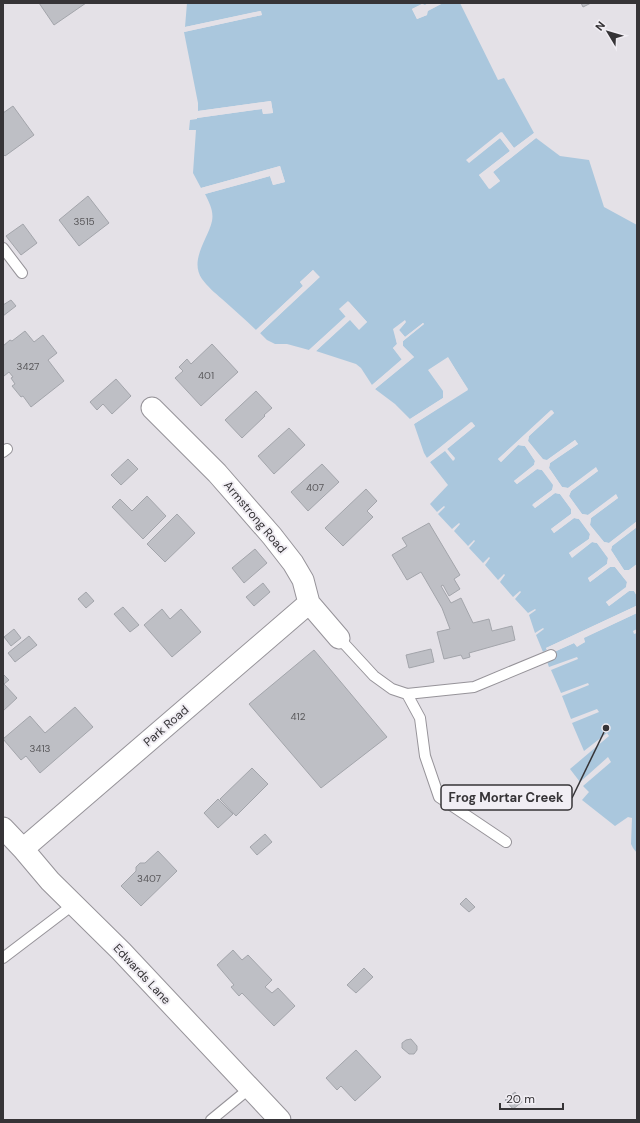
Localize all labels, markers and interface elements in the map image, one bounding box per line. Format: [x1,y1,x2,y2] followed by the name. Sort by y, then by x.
[588,12,628,52] north arrow
[592,18,608,33] text: N
[73,215,95,228] house number: 3515
[17,360,39,373] house number: 3427
[198,369,214,382] house number: 401
[220,478,290,556] street label: Armstrong Road
[306,481,324,494] house number: 407
[140,702,192,750] street label: Park Road
[291,710,306,723] house number: 412
[29,742,51,755] house number: 3413
[441,785,572,810] callout: Frog Mortar Creek
[448,789,564,806] text: Frog Mortar Creek
[137,872,161,885] house number: 3407
[110,940,174,1008] street label: Edwards Lane
[500,1085,563,1111] scale bar
[506,1091,535,1107] text: 20 m

